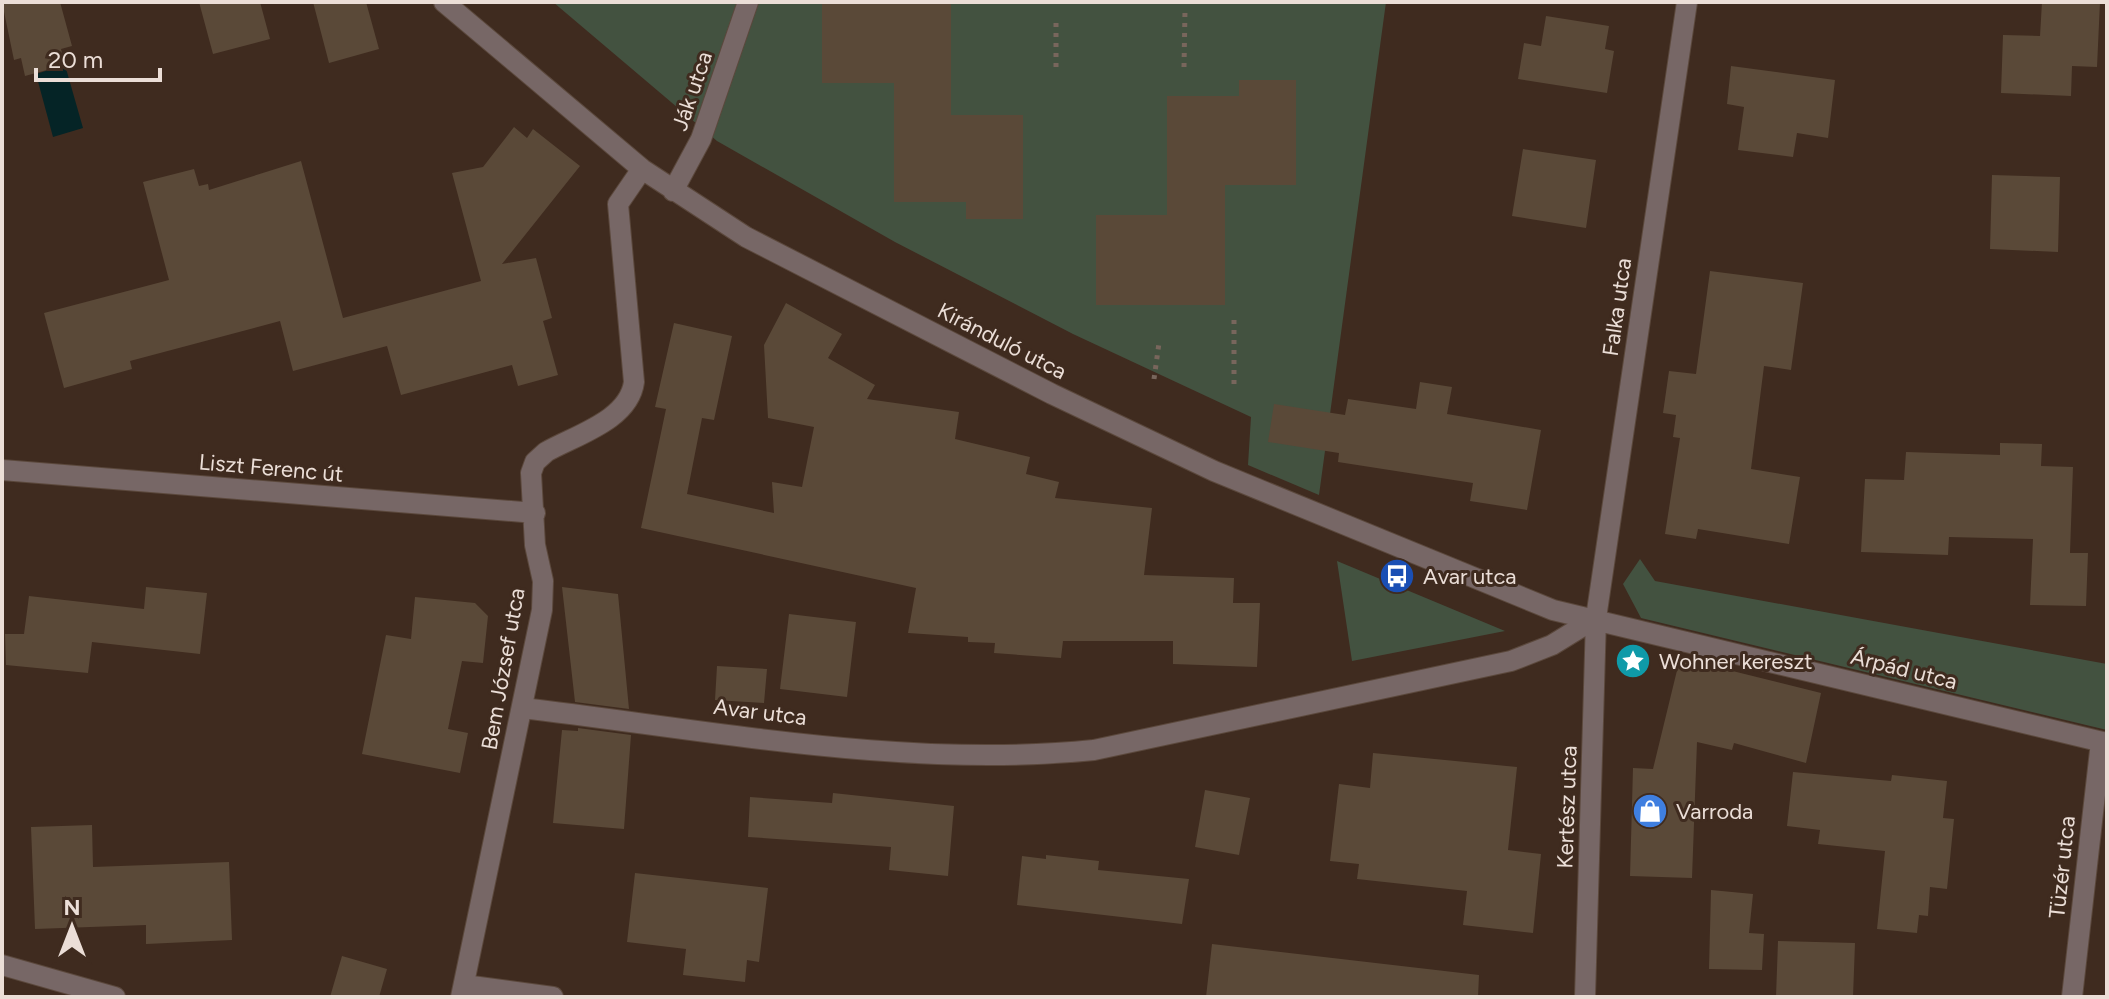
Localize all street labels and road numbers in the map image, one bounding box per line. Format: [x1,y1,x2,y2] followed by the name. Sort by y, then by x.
[666,48,718,134] street label: Ják utca
[1597,256,1637,358] street label: Falka utca
[933,297,1071,385] street label: Kiránduló utca
[198,448,344,488] street label: Liszt Ferenc út
[475,586,531,752] street label: Bem József utca
[1848,643,1960,695] street label: Árpád utca
[712,693,808,731] street label: Avar utca
[1551,745,1583,869] street label: Kertész utca
[2043,814,2081,920] street label: Tüzér utca

